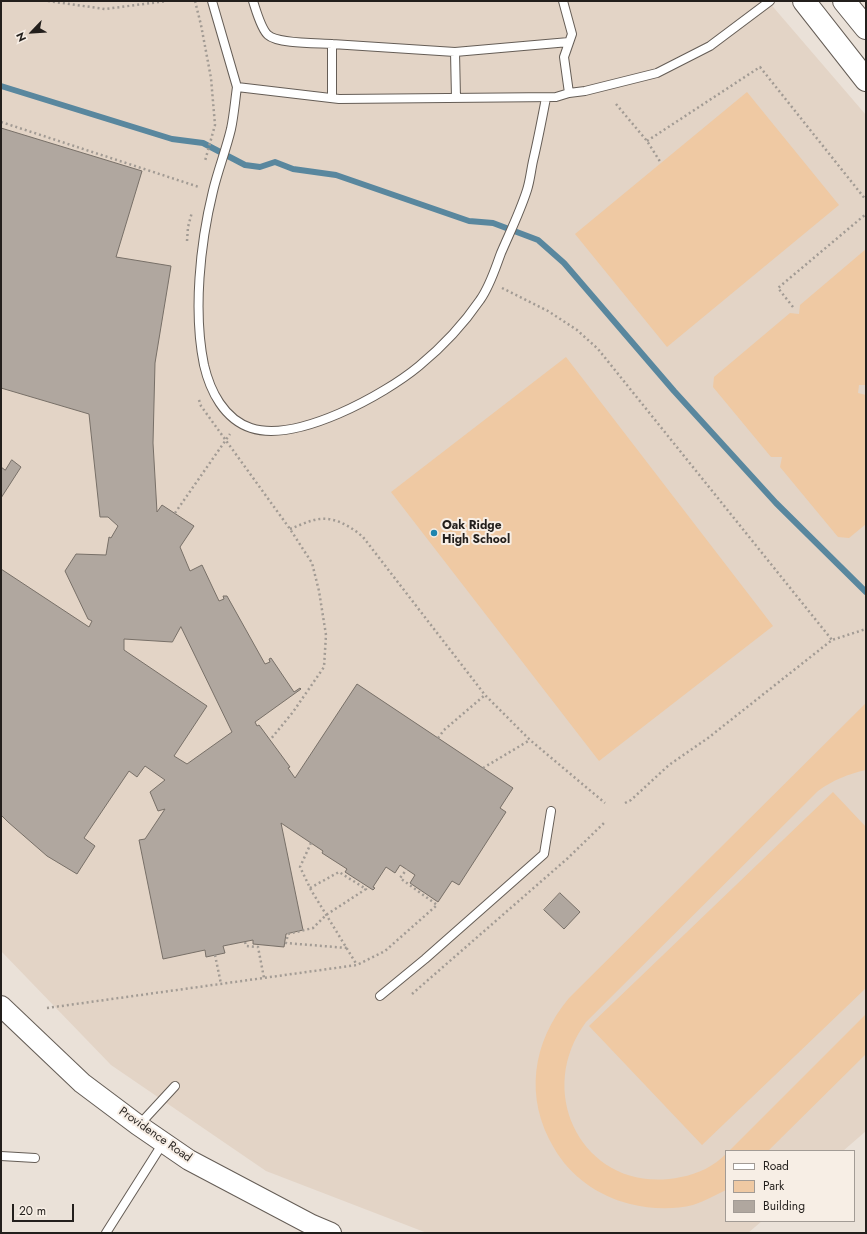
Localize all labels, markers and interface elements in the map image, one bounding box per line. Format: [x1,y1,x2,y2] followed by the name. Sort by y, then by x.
[12,12,52,52] north arrow
[12,30,30,44] text: N
[442,519,510,547] place label: Oak Ridge High School
[429,528,439,538] marker: Oak Ridge High School
[116,1105,194,1165] street label: Providence Road
[725,1150,855,1222] legend
[763,1157,789,1175] text: Road
[763,1177,784,1195] text: Park
[14,1196,76,1222] scale bar
[763,1197,805,1215] text: Building
[19,1202,46,1220] text: 20 m

